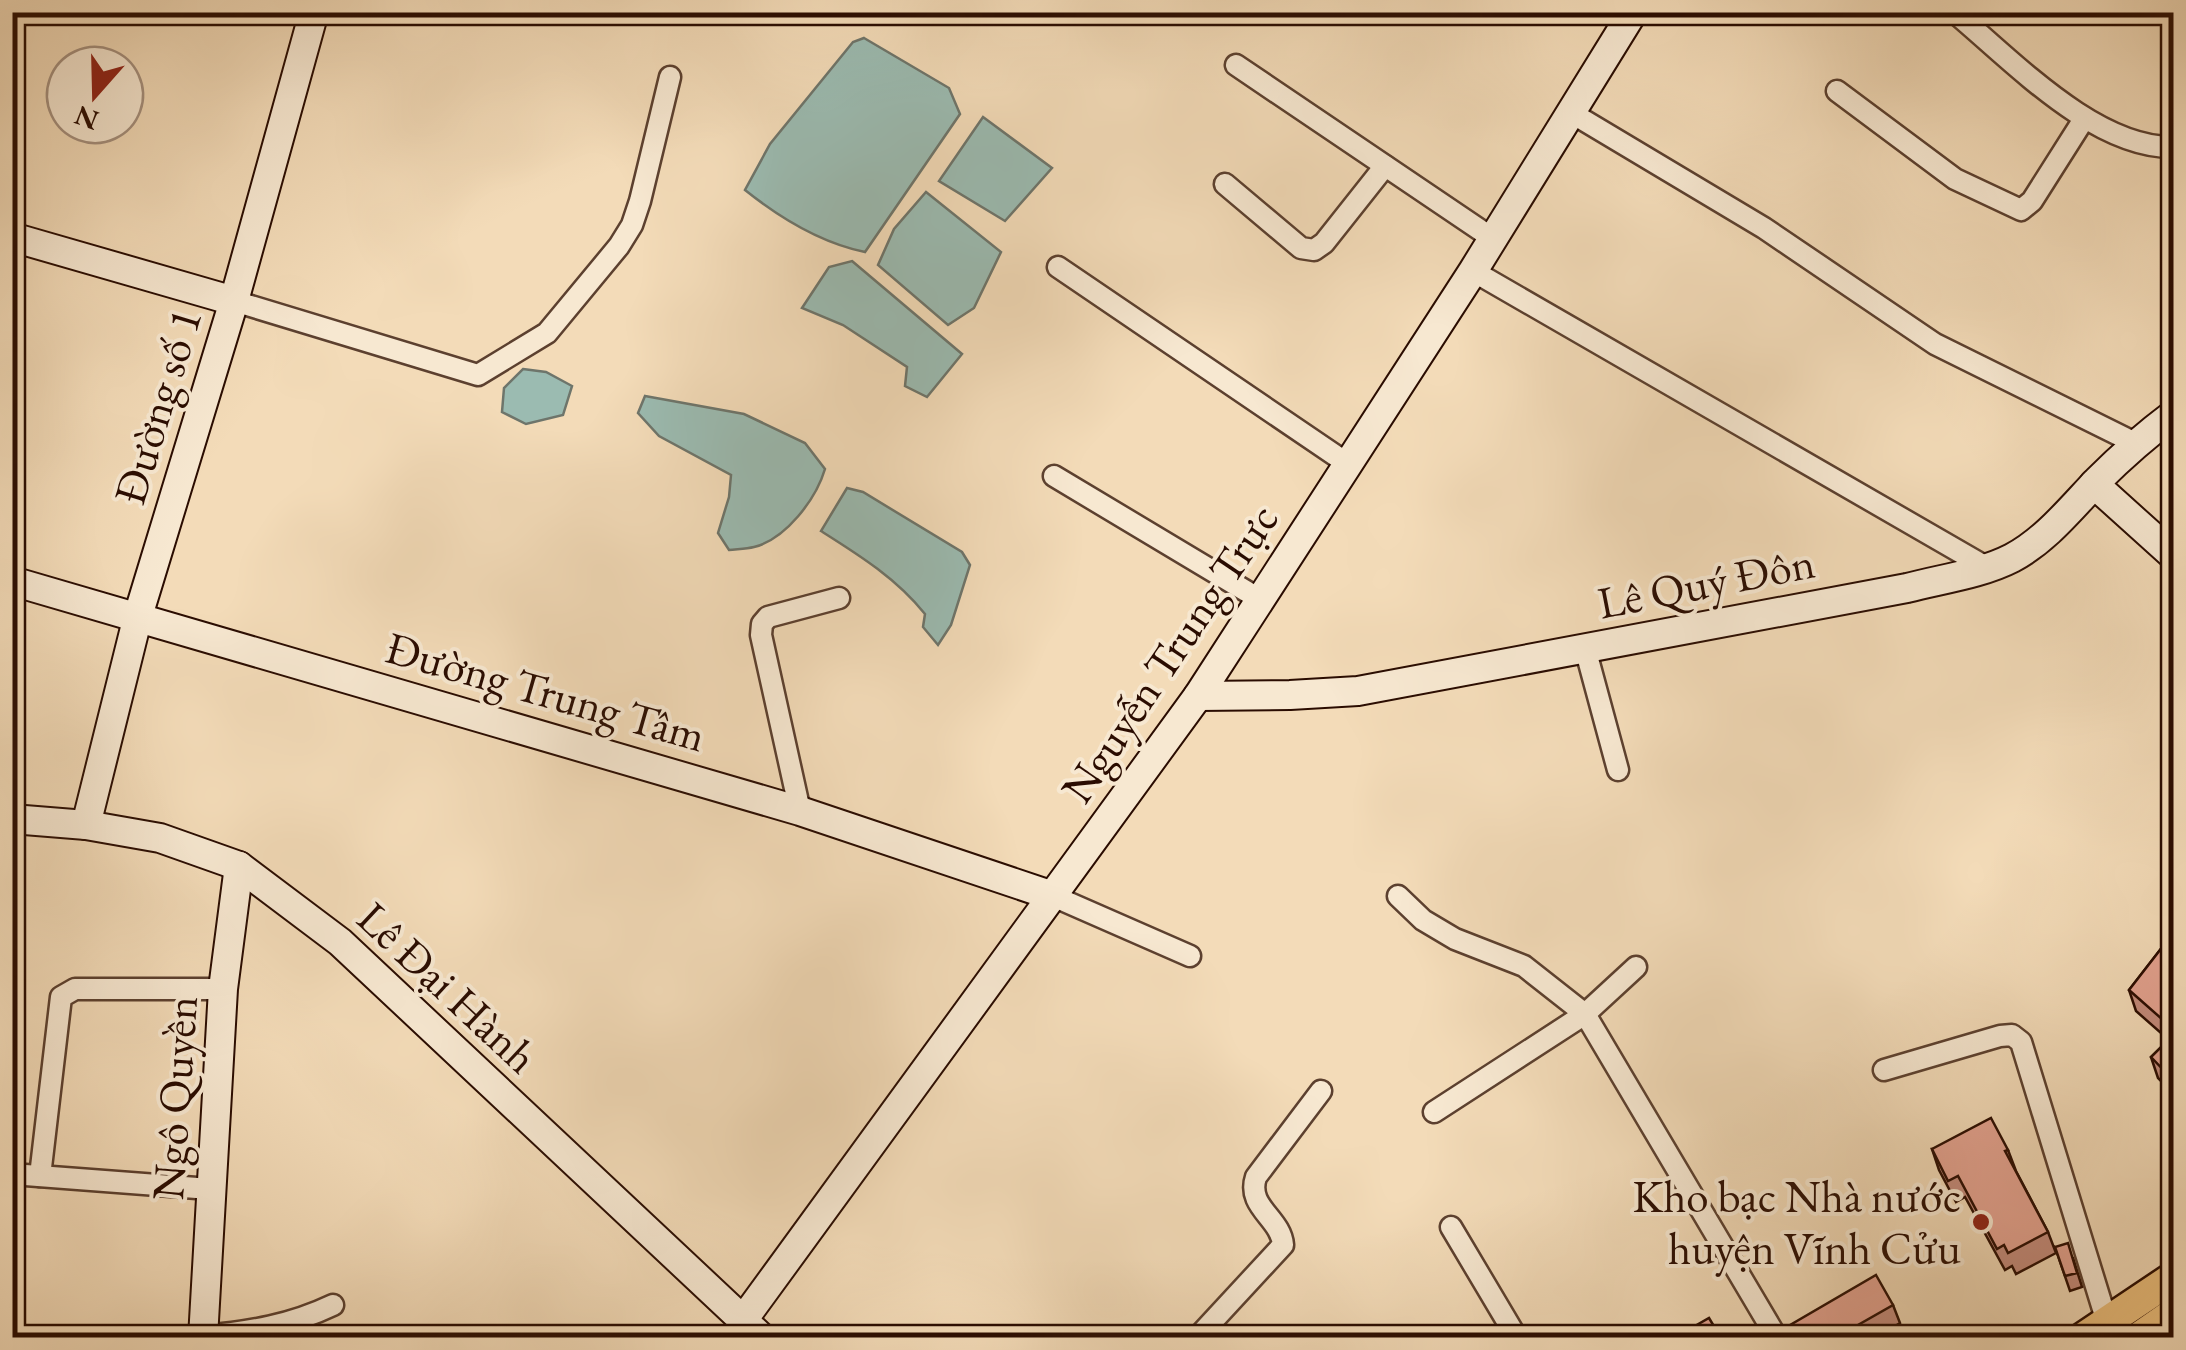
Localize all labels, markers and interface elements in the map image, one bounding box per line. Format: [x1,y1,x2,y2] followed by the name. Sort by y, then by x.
[45,45,145,145] north arrow
[69,98,103,139] text: N
[100,301,214,511] street label: Đường số 1
[1047,492,1291,814] street label: Nguyễn Trung Trực
[1593,533,1819,631] street label: Lê Quý Đôn
[380,618,712,764] street label: Đường Trung Tâm
[346,889,550,1085] street label: Lê Đại Hành
[138,994,210,1202] street label: Ngô Quyền
[1632,1167,1961,1277] place label: Kho bạc Nhà nước huyện Vĩnh Cửu
[1970,1211,1992,1233] marker: Kho bạc Nhà nước huyện Vĩnh Cửu

